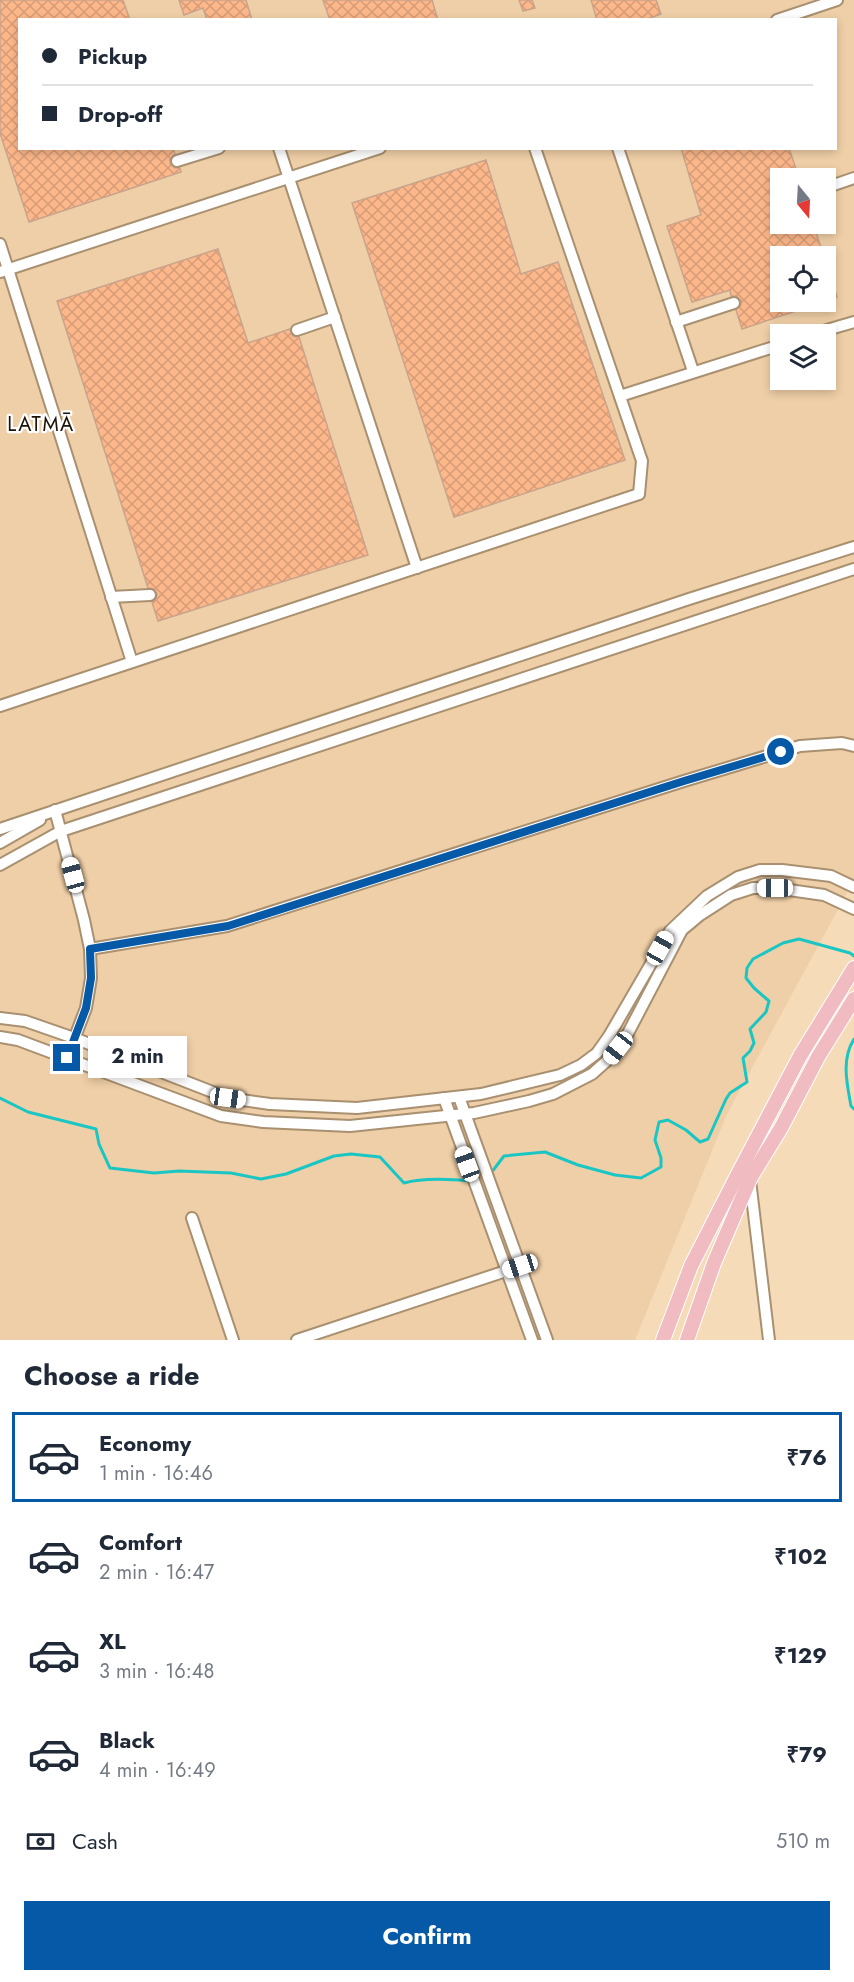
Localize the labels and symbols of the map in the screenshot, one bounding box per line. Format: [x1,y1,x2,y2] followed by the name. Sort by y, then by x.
[770,168,836,234] north arrow
[7,410,75,439] district label: LATMĀ
[767,738,794,765] route start
[60,855,86,895] car
[757,879,793,897] car
[643,928,677,968] car
[600,1028,636,1068] car
[88,1037,187,1079] callout: 2 min
[53,1044,80,1071] route end
[209,1087,247,1109] car
[452,1144,482,1184] car
[500,1252,540,1280] car

